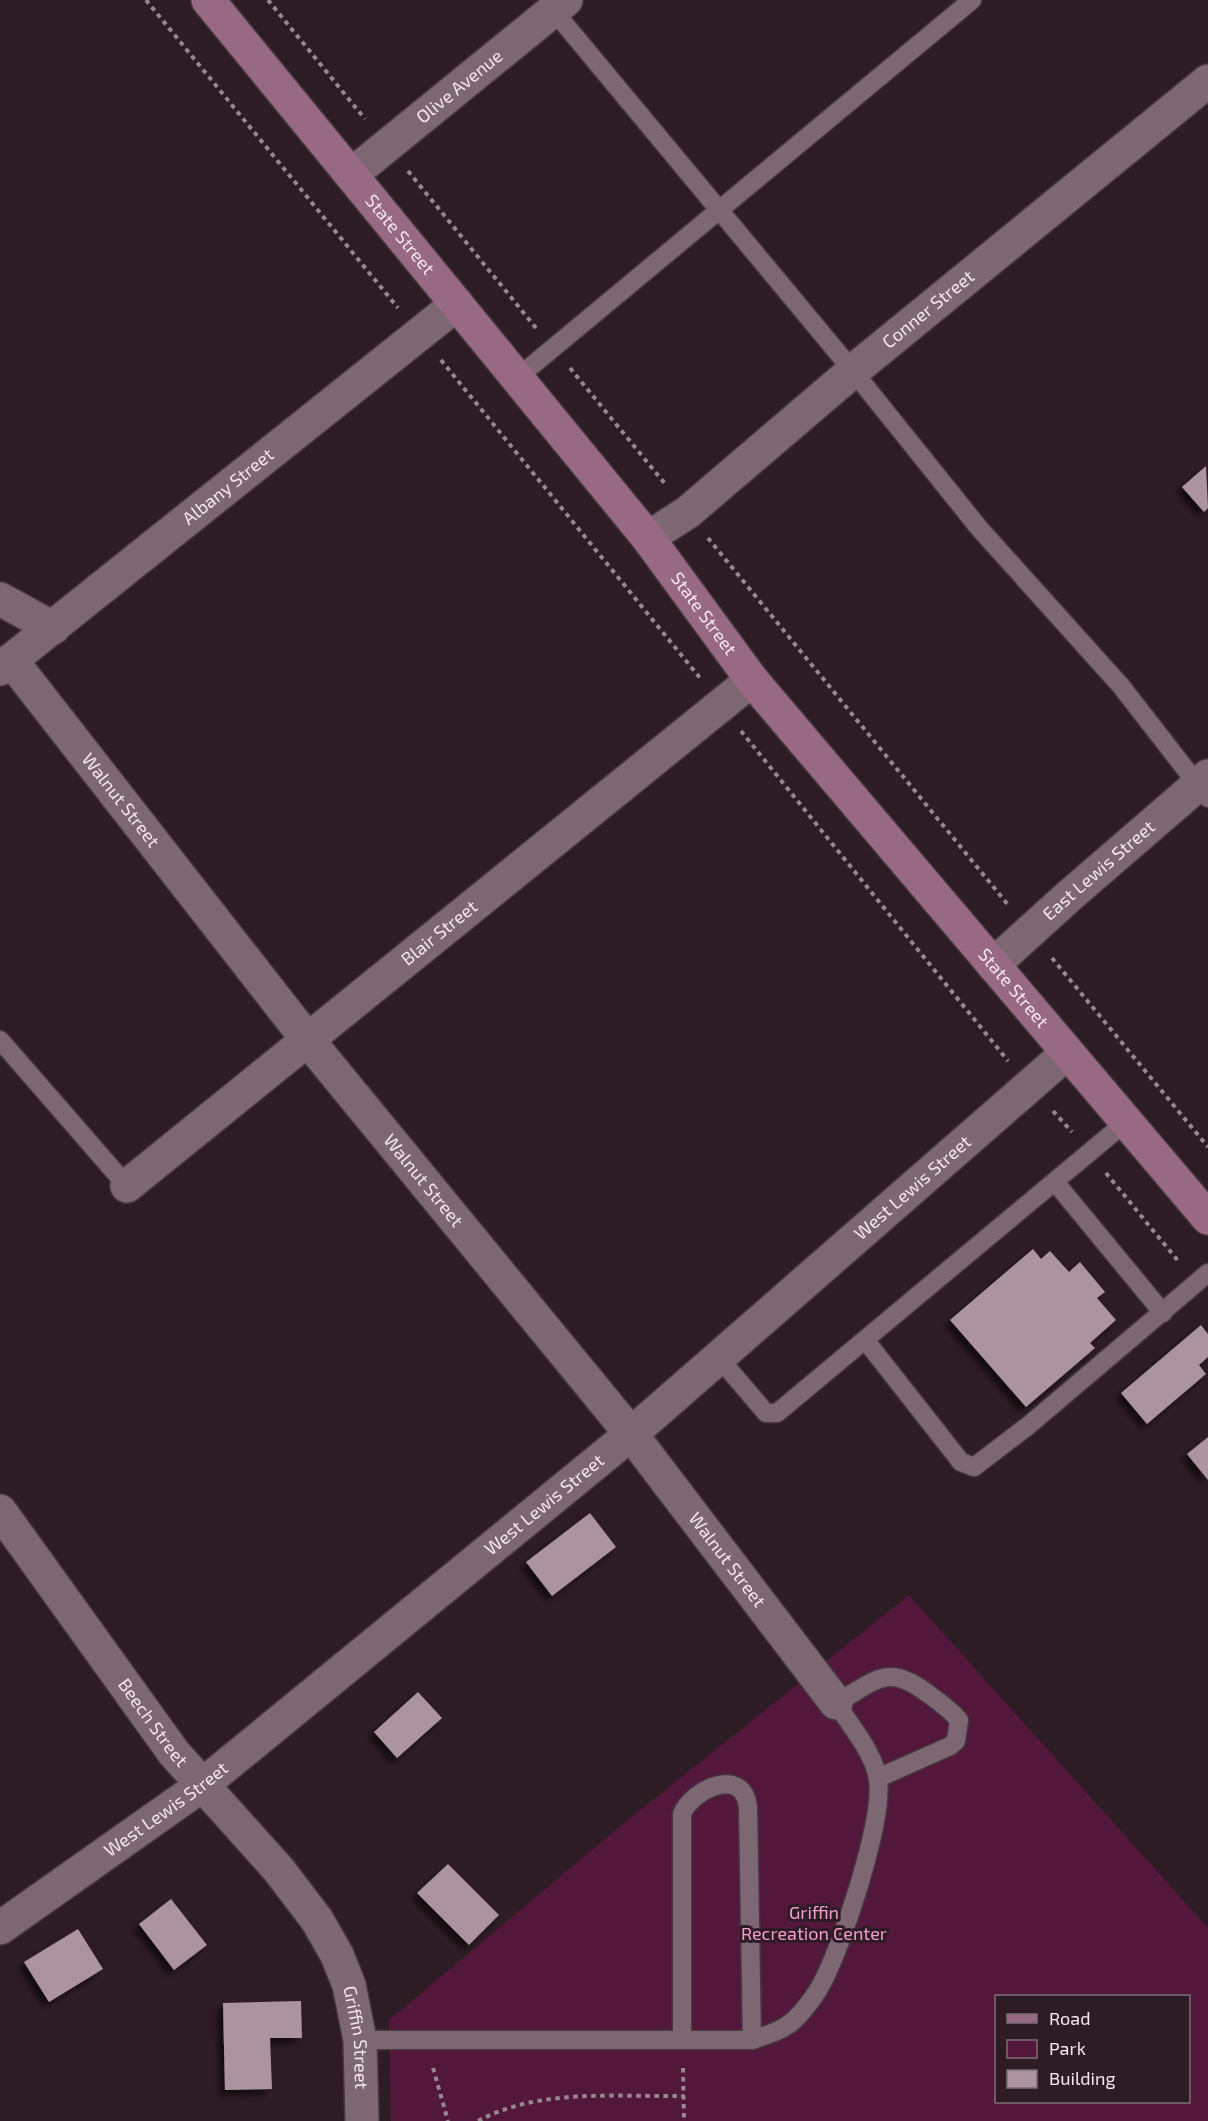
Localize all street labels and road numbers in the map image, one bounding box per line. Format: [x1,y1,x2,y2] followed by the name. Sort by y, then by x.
[411,44,507,127] street label: Olive Avenue
[361,189,440,279] street label: State Street
[877,265,978,353] street label: Conner Street
[178,443,278,529] street label: Albany Street
[667,567,742,659] street label: State Street
[78,748,165,851] street label: Walnut Street
[1038,815,1159,925] street label: East Lewis Street
[396,895,482,970] street label: Blair Street
[974,943,1054,1032] street label: State Street
[379,1129,469,1231] street label: Walnut Street
[849,1130,975,1244] street label: West Lewis Street
[480,1449,608,1559] street label: West Lewis Street
[684,1507,771,1611] street label: Walnut Street
[114,1674,193,1771] street label: Beech Street
[99,1756,232,1861] street label: West Lewis Street
[339,1984,373,2090] street label: Griffin Street

